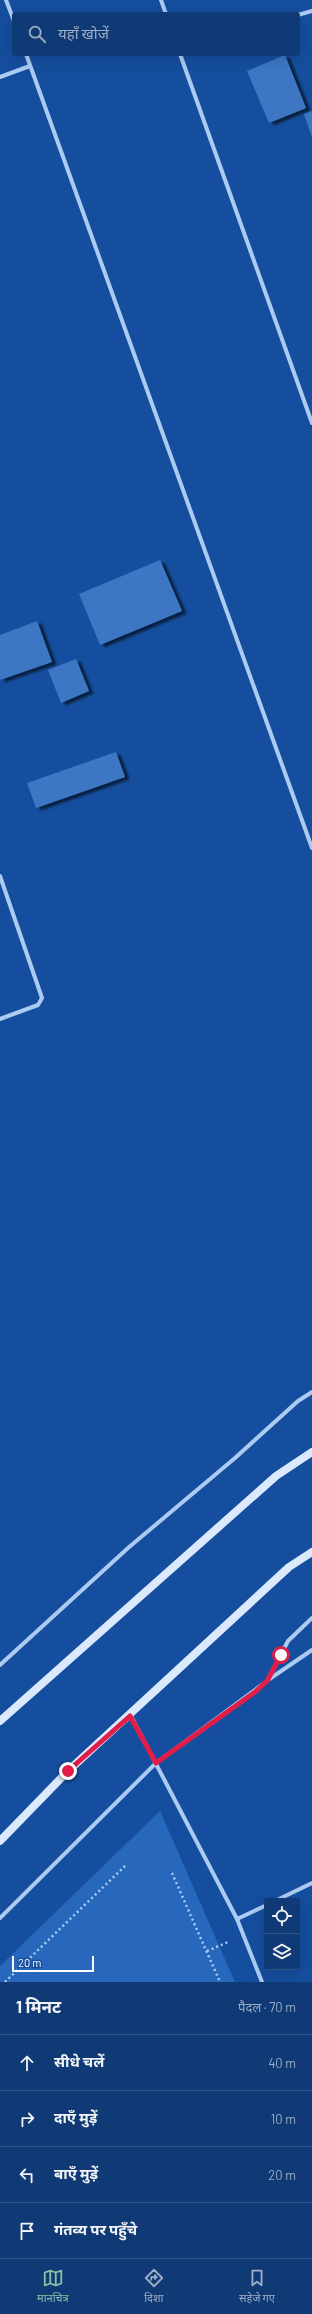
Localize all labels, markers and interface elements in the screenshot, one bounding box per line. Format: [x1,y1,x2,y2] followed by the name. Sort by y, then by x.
[12,12,300,56] search box
[26,23,48,45] icon: search
[58,24,109,42] text: यहाँ खोजें
[272,1646,290,1664] route start
[59,1762,77,1780] route end
[264,1898,300,1970] map controls
[264,1898,300,1934] button: locate
[264,1934,300,1970] button: layers
[12,1954,94,1973] scale bar
[18,1956,41,1969] text: 20 m
[16,1996,61,2016] text: 1 मिनट
[238,1999,296,2015] text: पैदल · 70 m
[16,2052,38,2074] icon: ahead
[54,2052,104,2070] text: सीधे चलें
[268,2055,296,2071] text: 40 m
[16,2108,38,2130] icon: right
[54,2108,97,2126] text: दाएँ मुड़ें
[271,2111,296,2127] text: 10 m
[16,2164,38,2186] icon: left
[54,2164,98,2182] text: बाएँ मुड़ें
[268,2167,296,2183] text: 20 m
[16,2220,38,2242] icon: arrive
[54,2220,137,2238] text: गंतव्य पर पहुँचे
[37,2267,69,2306] tab: मानचित्र
[143,2267,165,2306] tab: दिशा
[239,2267,275,2306] tab: सहेजे गए

